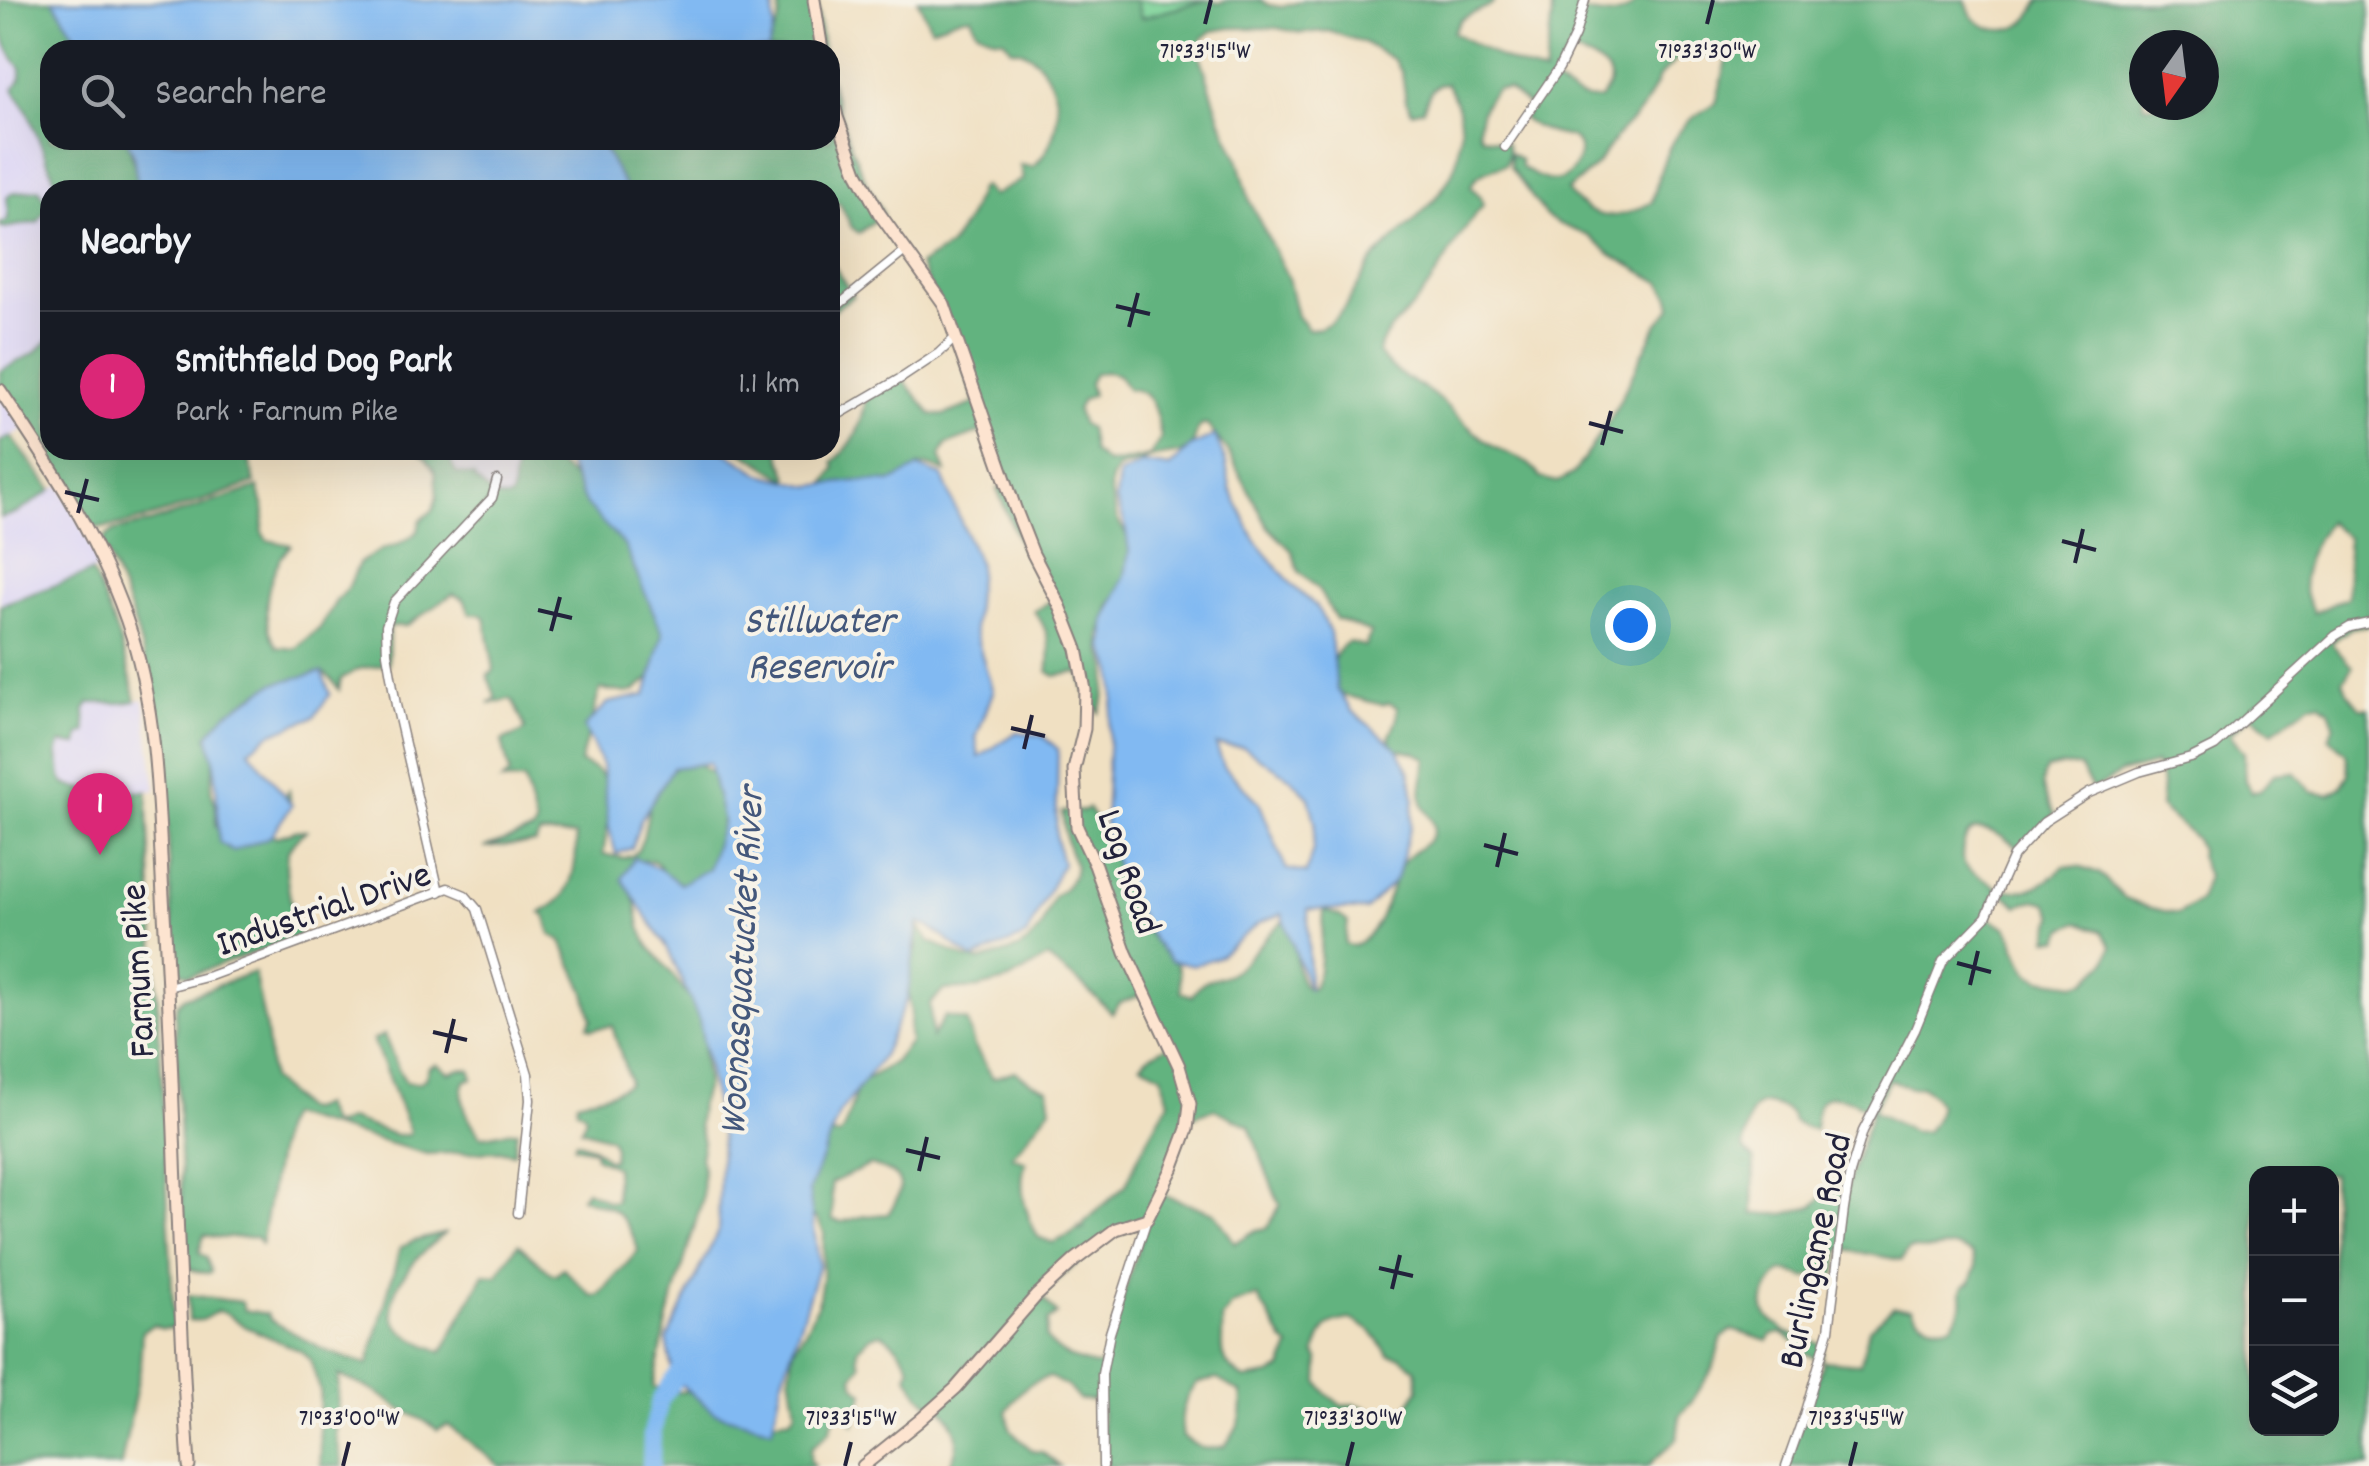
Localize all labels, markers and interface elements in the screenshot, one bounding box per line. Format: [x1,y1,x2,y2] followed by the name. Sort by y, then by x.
[2129,30,2219,120] north arrow
[1160,35,1251,71] text: 71°33'15"W
[1658,35,1757,71] text: 71°33'30"W
[40,40,840,150] search box
[75,68,130,123] icon: search
[155,68,327,123] text: Search here
[80,215,190,275] text: Nearby
[175,336,453,391] text: Smithfield Dog Park
[109,363,116,409] text: 1
[738,363,800,409] text: 1.1 km
[175,391,398,437] text: Park · Farnum Pike
[744,596,898,699] water label: Stillwater Reservoir
[1605,600,1656,651] your location
[68,772,132,855] pin: 1
[708,782,783,1137] water label: Woonasquatucket River
[1079,803,1173,943] street label: Log Road
[210,850,439,975] street label: Industrial Drive
[109,882,174,1059] street label: Farnum Pike
[1767,1128,1870,1374] street label: Burlingame Road
[2249,1166,2339,1436] map controls
[2249,1166,2339,1256] button: +
[2249,1256,2339,1346] button: −
[2249,1346,2339,1436] button: layers
[299,1402,400,1438] text: 71°33'00"W
[806,1402,897,1438] text: 71°33'15"W
[1304,1402,1403,1438] text: 71°33'30"W
[1808,1402,1904,1438] text: 71°33'45"W

